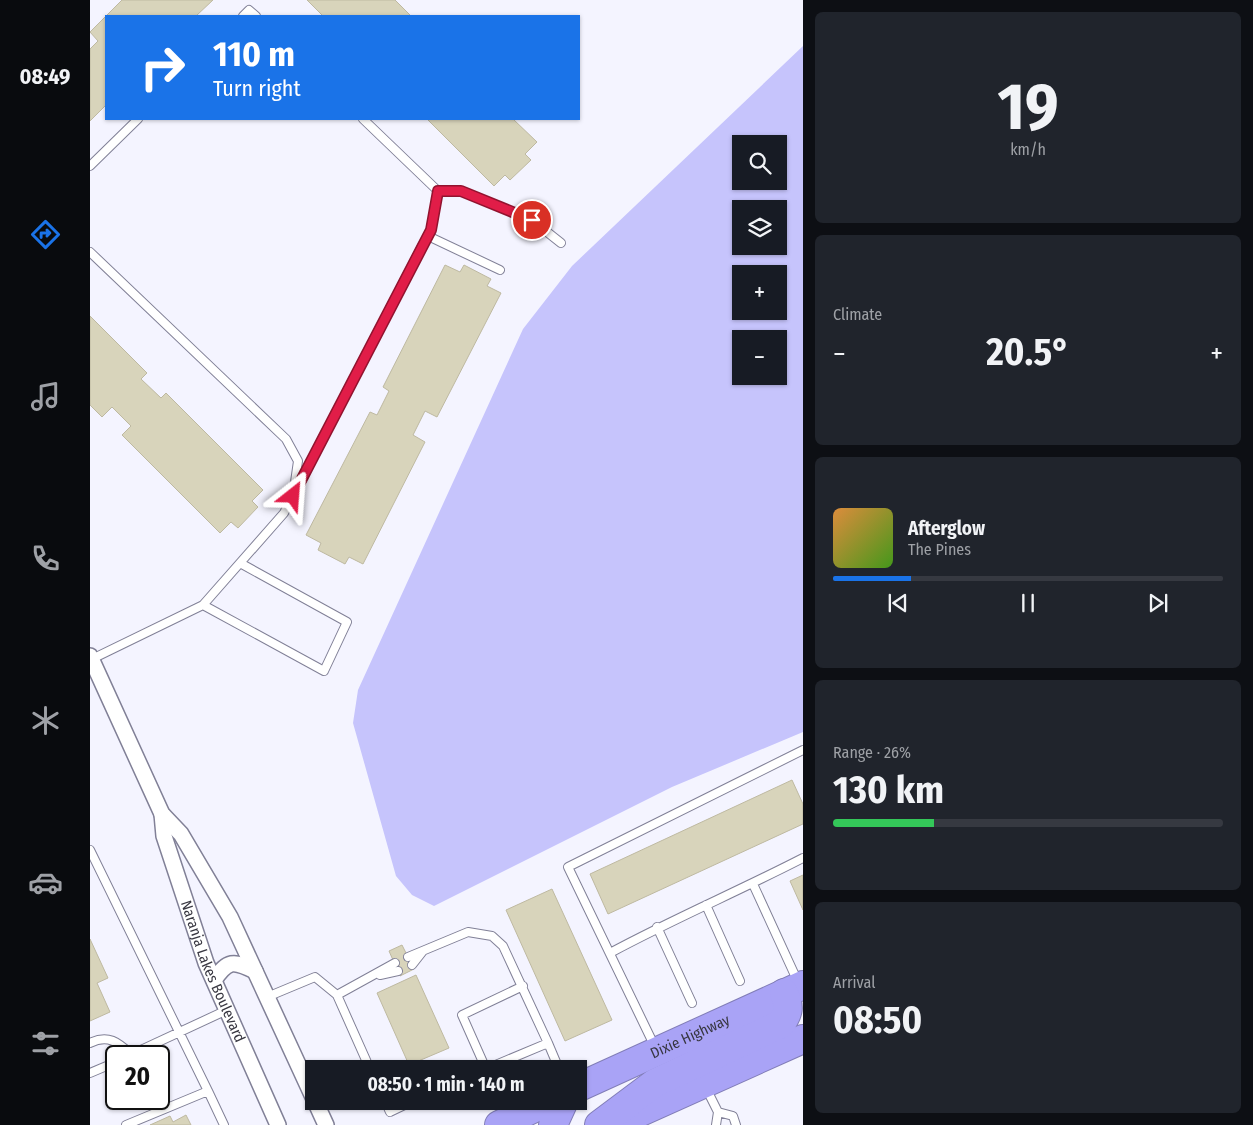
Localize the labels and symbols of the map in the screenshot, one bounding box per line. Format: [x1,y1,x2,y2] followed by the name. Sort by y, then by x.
[511,199,553,241] pin
[266,469,318,521] position arrow
[177,898,249,1045] street label: Naranja Lakes Boulevard
[648,1010,733,1062] street label: Dixie Highway
[105,1045,170,1110] speed limit sign: 20

